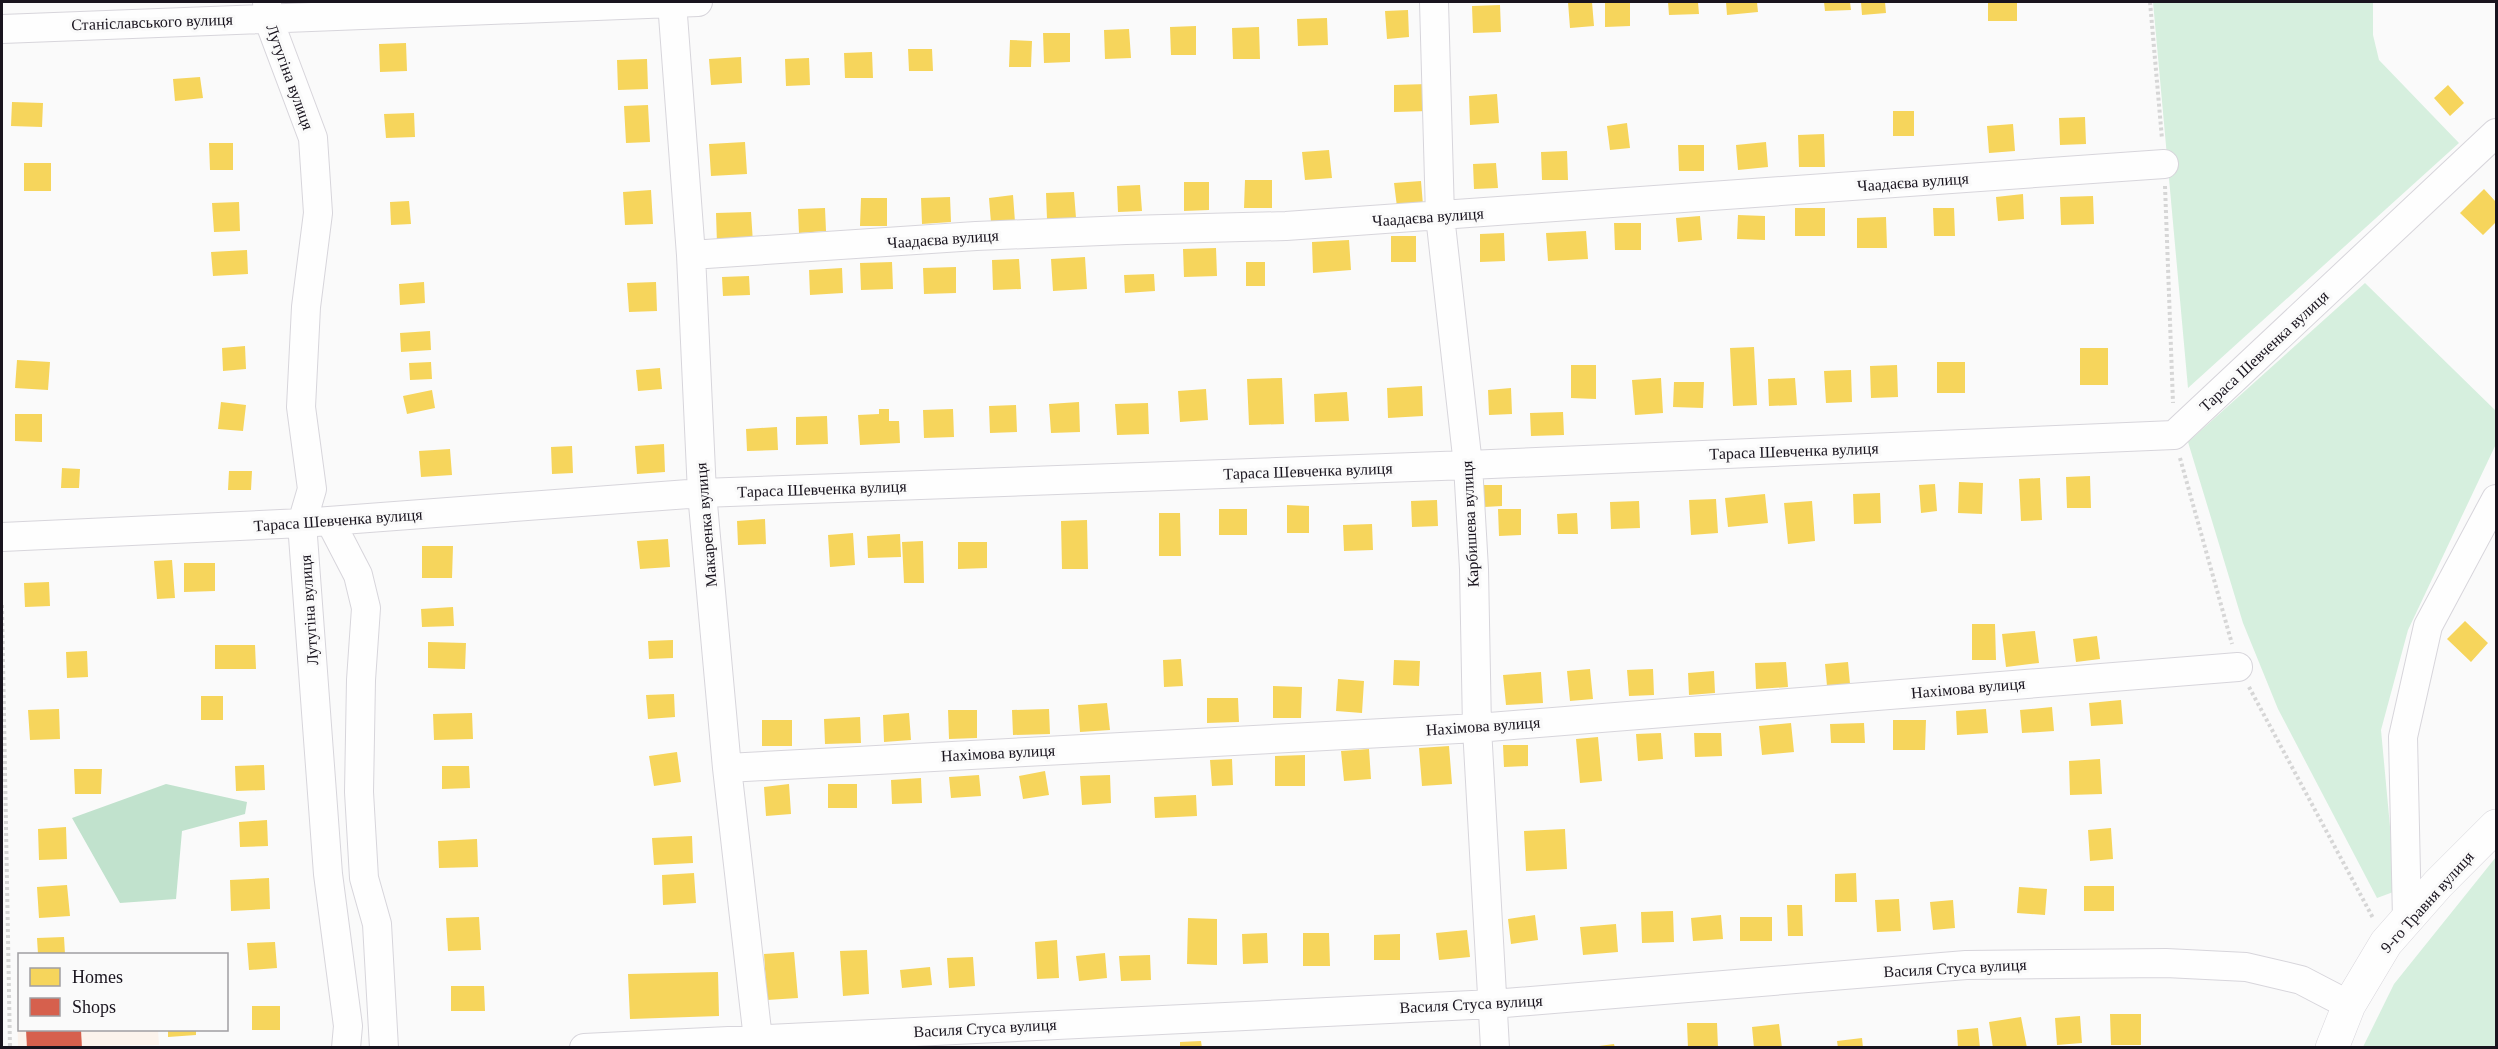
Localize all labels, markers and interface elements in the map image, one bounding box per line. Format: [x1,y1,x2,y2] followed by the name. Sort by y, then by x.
[71,11,234,34] street label: Станіславського вулиця
[262,22,317,133] street label: Лутугіна вулиця
[1857,170,1970,195] street label: Чаадаєва вулиця
[1372,205,1485,230] street label: Чаадаєва вулиця
[887,227,1000,252] street label: Чаадаєва вулиця
[2196,287,2333,416] street label: Тараса Шевченка вулиця
[1709,440,1880,463] street label: Тараса Шевченка вулиця
[1458,459,1483,588] street label: Карбишева вулиця
[1223,460,1394,483] street label: Тараса Шевченка вулиця
[692,461,721,588] street label: Макаренка вулиця
[737,478,908,501] street label: Тараса Шевченка вулиця
[253,506,424,535] street label: Тараса Шевченка вулиця
[297,553,322,666] street label: Лутугіна вулиця
[1910,674,2026,702] street label: Нахімова вулиця
[1425,713,1541,739] street label: Нахімова вулиця
[940,741,1056,765] street label: Нахімова вулиця
[2377,848,2478,957] street label: 9-го Травня вулиця
[18,953,228,1031] legend
[1883,956,2028,981] street label: Василя Стуса вулиця
[72,967,123,987] text: Homes
[1399,992,1544,1017] street label: Василя Стуса вулиця
[72,997,116,1017] text: Shops
[913,1016,1058,1041] street label: Василя Стуса вулиця

